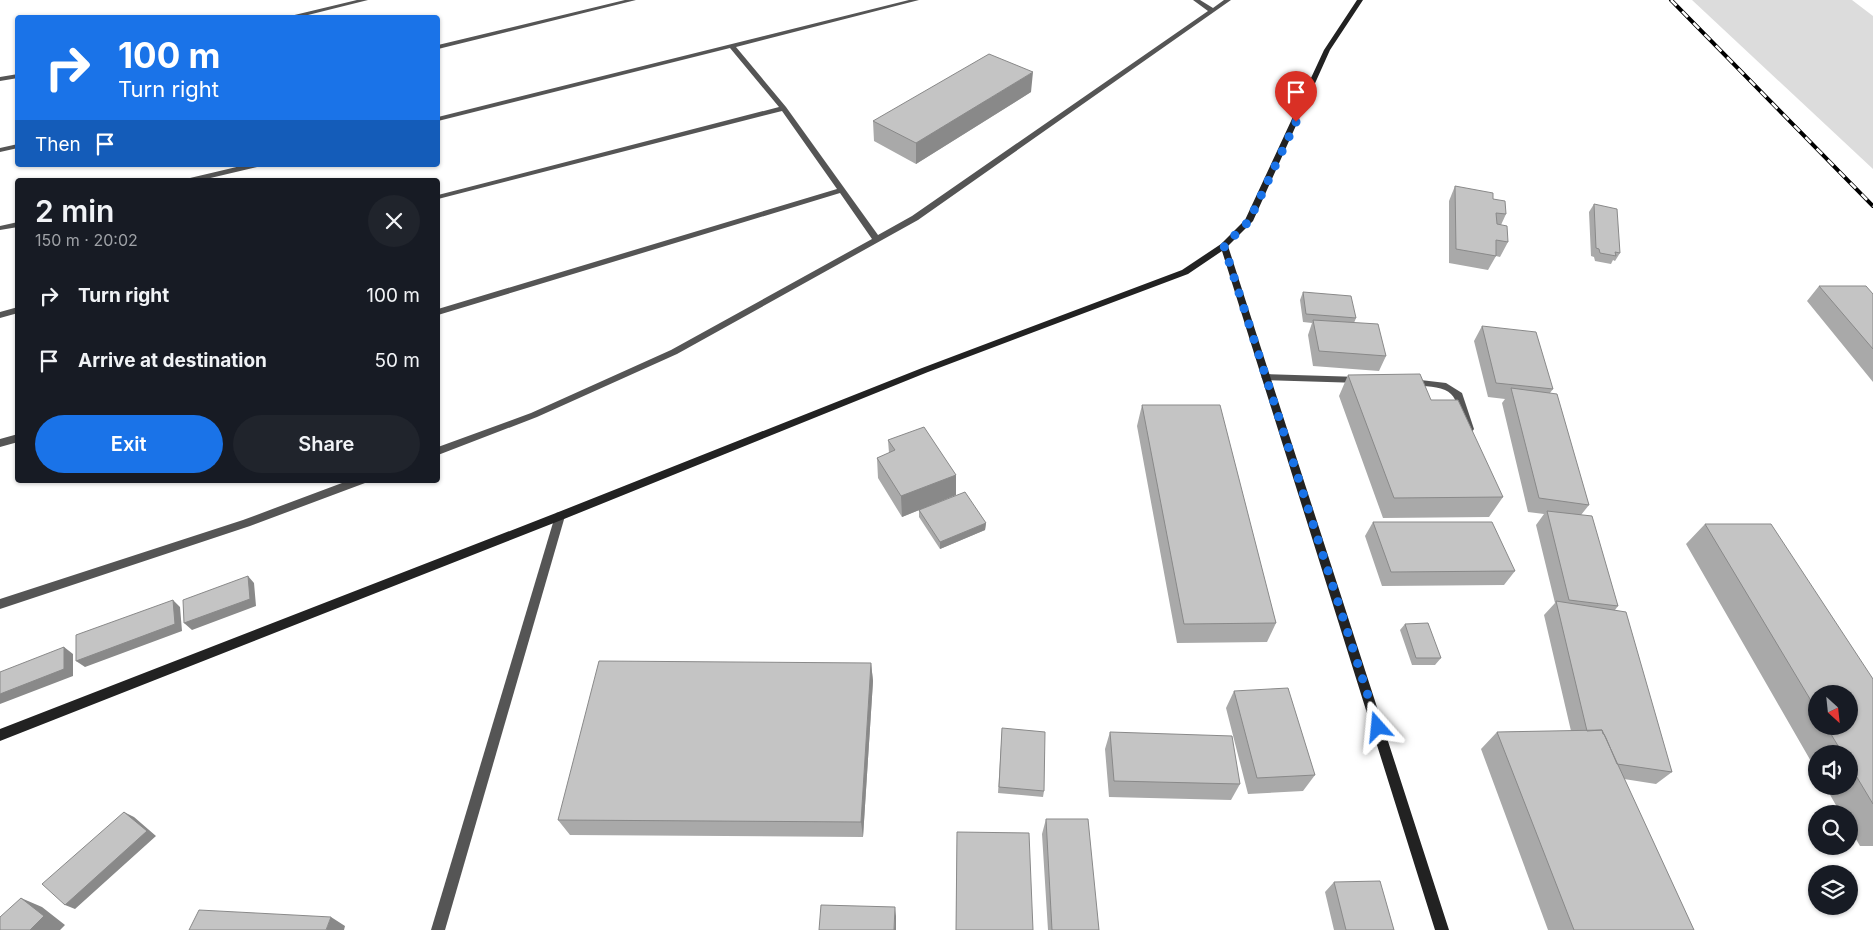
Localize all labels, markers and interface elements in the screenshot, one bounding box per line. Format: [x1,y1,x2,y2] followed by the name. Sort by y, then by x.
[118,34,221,76] text: 100 m
[35,35,100,100] icon: right
[1275,71,1317,122] pin
[118,76,219,102] text: Turn right
[1282,78,1310,106] icon: arrive
[91,130,119,158] icon: arrive
[35,133,81,156] text: Then
[35,193,114,229] text: 2 min
[368,195,420,247] button: close
[35,230,138,250] text: 150 m · 20:02
[35,282,63,310] icon: right
[78,284,169,307] text: Turn right
[366,284,420,307] text: 100 m
[35,347,63,375] icon: arrive
[78,349,267,372] text: Arrive at destination
[374,349,420,372] text: 50 m
[35,415,223,473] button: Exit
[233,415,420,473] button: Share
[1808,685,1858,735] north arrow
[1808,685,1858,915] map controls
[1351,700,1403,752] position arrow
[1808,745,1858,795] button: sound
[1808,805,1858,855] button: search
[1808,865,1858,915] button: layers

